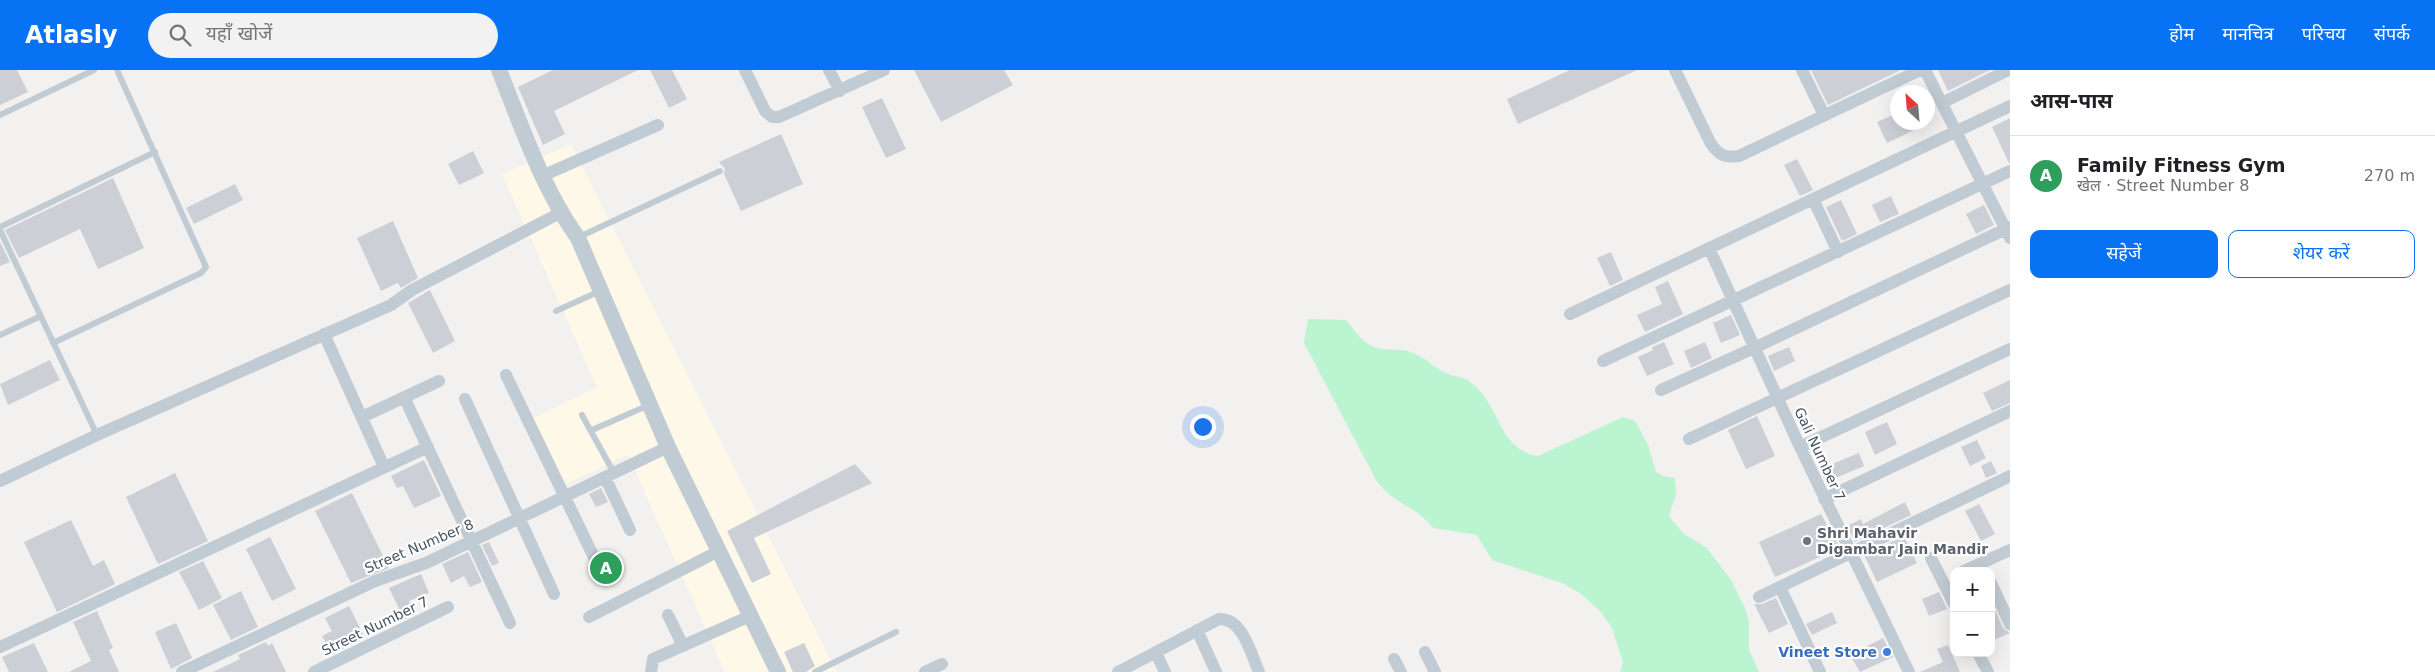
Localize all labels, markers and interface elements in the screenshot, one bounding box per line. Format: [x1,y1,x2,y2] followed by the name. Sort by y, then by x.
[148,13,498,58] search box
[25,21,118,49] text: Atlasly
[166,21,194,49] icon: search
[206,22,272,44] text: यहाँ खोजें
[2169,23,2194,44] text: होम
[2222,23,2274,44] text: मानचित्र
[2302,23,2346,44] text: परिचय
[2374,23,2410,44] text: संपर्क
[1890,85,1935,130] north arrow
[2030,89,2113,113] text: आस-पास
[2077,154,2286,176] text: Family Fitness Gym
[2040,166,2052,185] text: A
[2364,166,2415,185] text: 270 m
[2077,176,2249,195] text: खेल · Street Number 8
[2030,230,2218,278] button: सहेजें
[2228,230,2415,278] button: शेयर करें
[1791,405,1849,503] street label: Gali Number 7
[1190,414,1216,440] your location
[362,516,476,576] street label: Street Number 8
[1817,525,1988,557] place label: Shri Mahavir Digambar Jain Mandir
[1801,535,1813,547] marker: Shri Mahavir Digambar Jain Mandir
[590,549,622,587] pin: A
[1950,567,1995,657] map controls
[1950,567,1995,612] button: +
[319,593,431,659] street label: Street Number 7
[1950,612,1995,657] button: −
[1778,644,1877,660] place label: Vineet Store
[1881,646,1893,658] marker: Vineet Store

